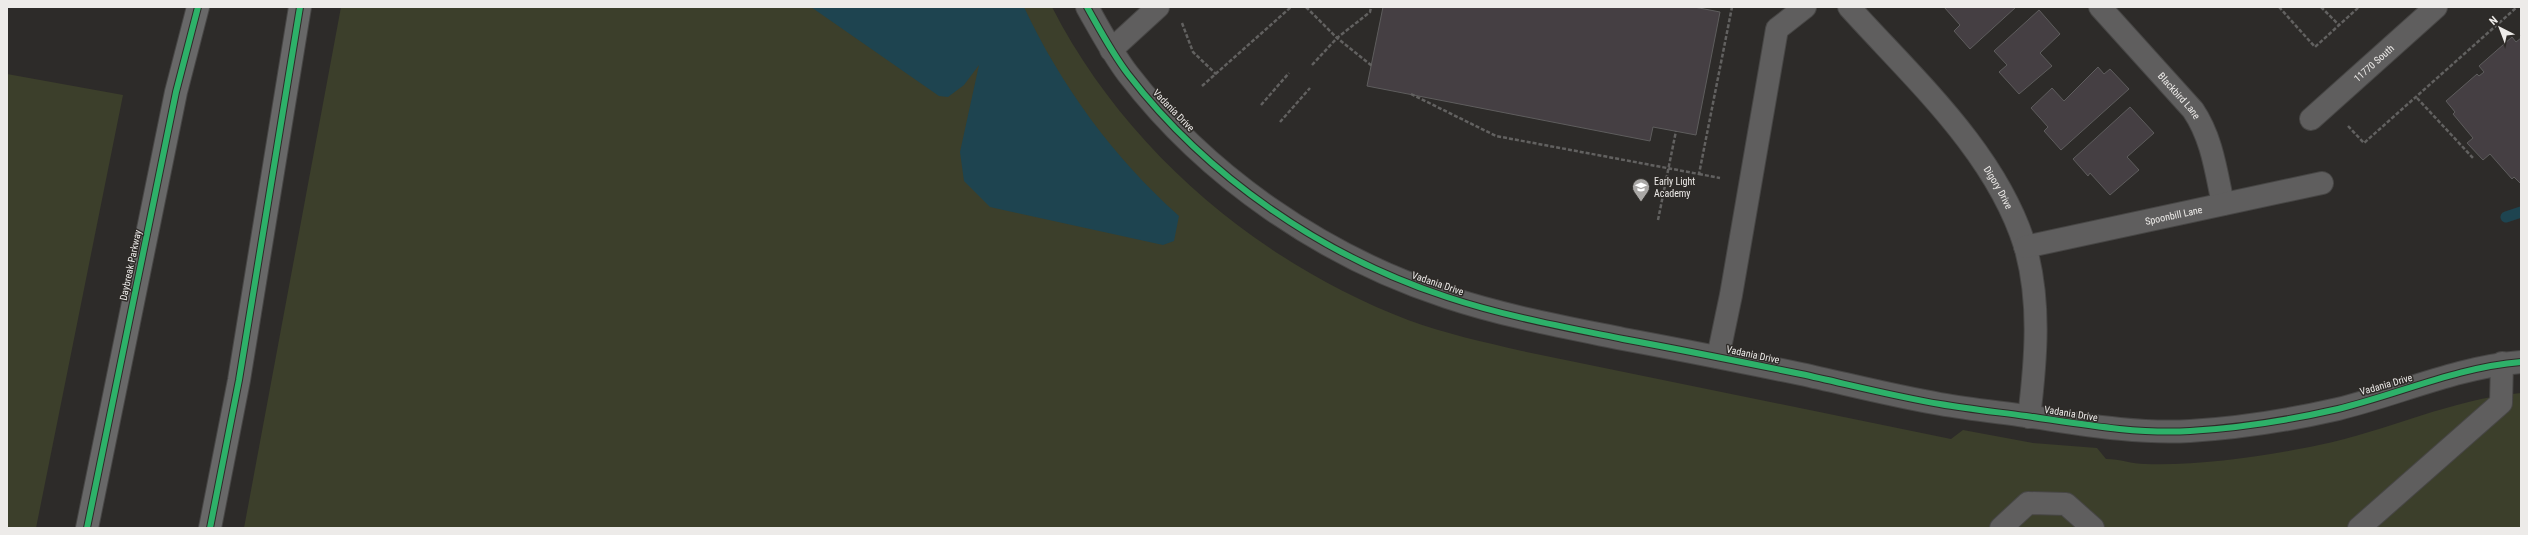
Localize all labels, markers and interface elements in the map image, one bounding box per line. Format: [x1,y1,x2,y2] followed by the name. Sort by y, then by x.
[2480,8,2520,48] north arrow
[2487,14,2501,28] text: N
[2352,42,2396,84] street label: 11770 South
[2156,70,2202,121] street label: Blackbird Lane
[1151,87,1197,134] street label: Vadania Drive
[1982,164,2015,211] street label: Digory Drive
[1654,176,1695,199] place label: Early Light Academy
[1631,177,1651,202] school or university icon: Early Light Academy
[2144,204,2204,227] street label: Spoonbill Lane
[118,229,143,301] street label: Daybreak Parkway
[1410,269,1465,298] street label: Vadania Drive
[1725,343,1781,366] street label: Vadania Drive
[2359,372,2414,397] street label: Vadania Drive
[2043,404,2099,423] street label: Vadania Drive

